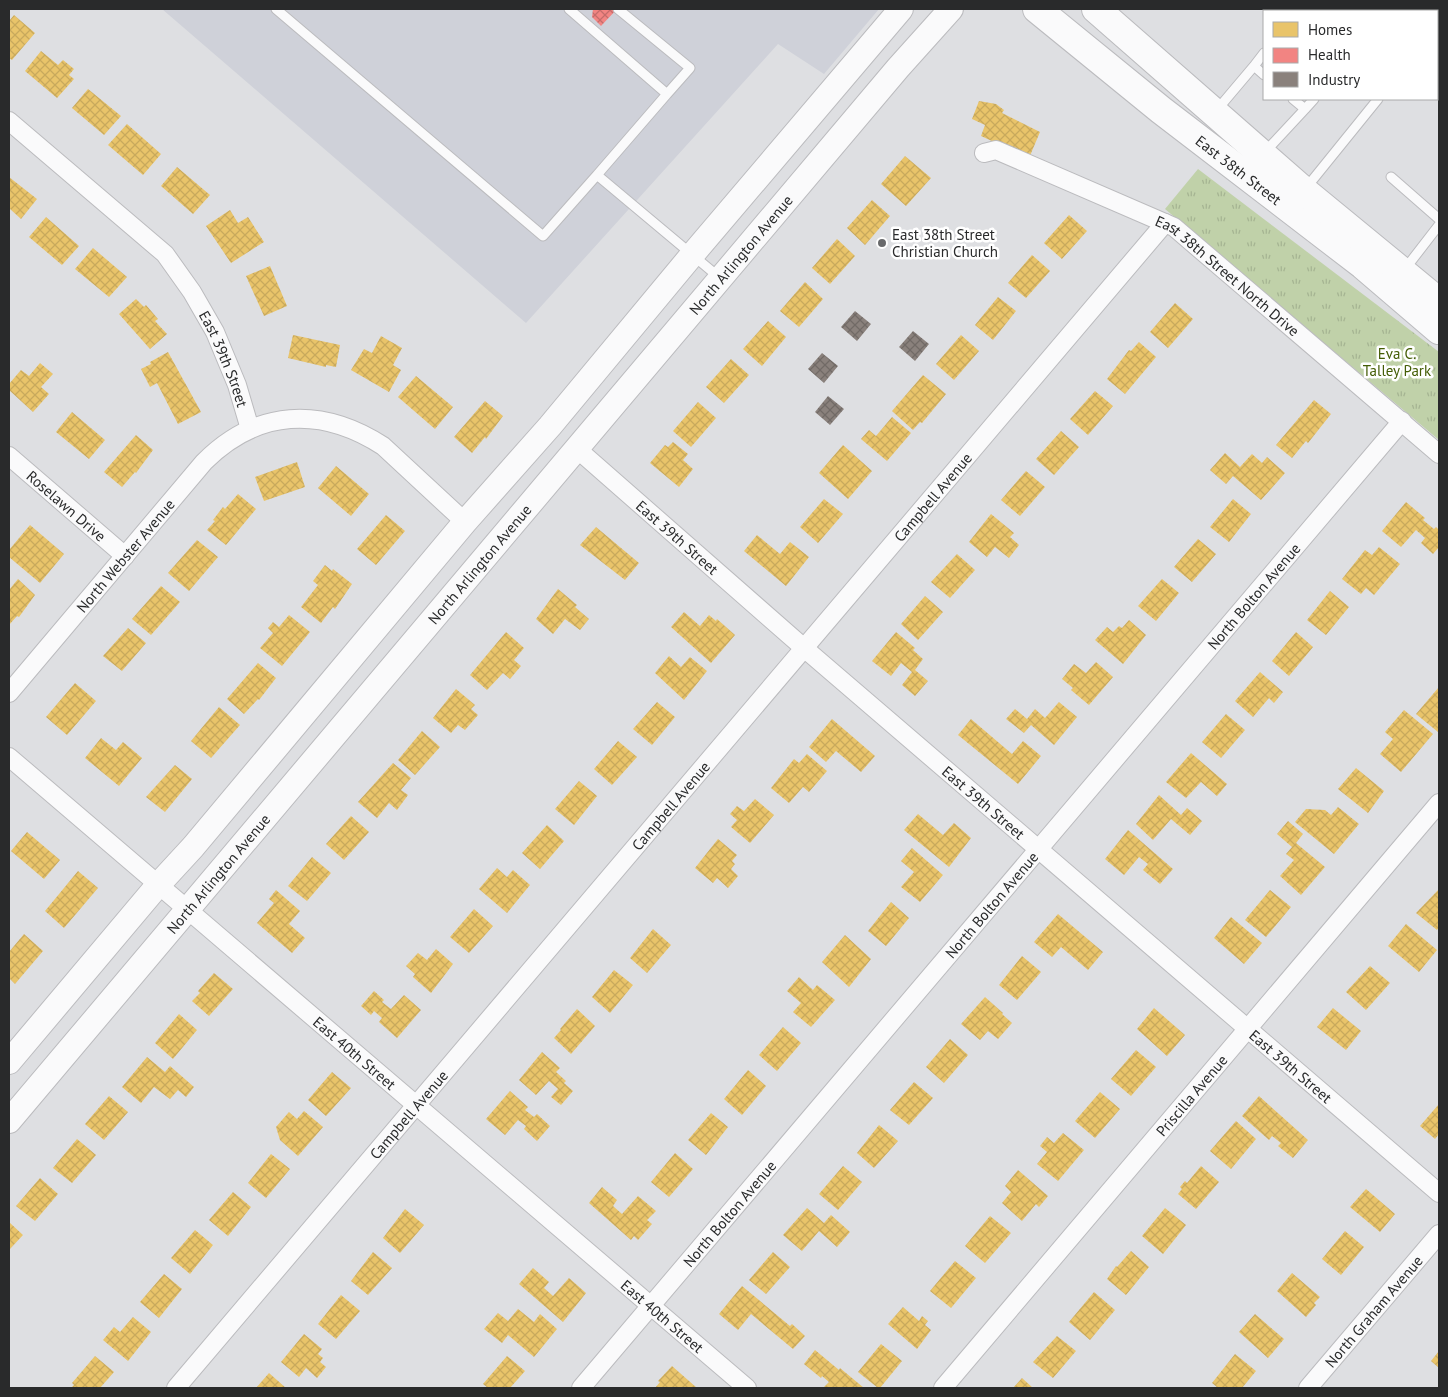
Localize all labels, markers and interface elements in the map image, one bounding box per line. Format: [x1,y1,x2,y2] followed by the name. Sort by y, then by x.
[1263,10,1438,100] legend
[1308,20,1352,39] text: Homes
[1308,45,1351,64] text: Health
[1308,70,1360,89] text: Industry
[1192,131,1285,209] street label: East 38th Street
[685,191,796,318] street label: North Arlington Avenue
[1153,211,1304,340] street label: East 38th Street North Drive
[892,225,998,261] place label: East 38th Street Christian Church
[876,237,888,249] marker: East 38th Street Christian Church
[195,307,252,409] street label: East 39th Street
[1363,344,1432,380] park label: Eva C. Talley Park
[889,448,976,545] street label: Campbell Avenue
[23,466,110,545] street label: Roselawn Drive
[72,495,178,616] street label: North Webster Avenue
[633,496,722,578] street label: East 39th Street
[423,500,535,628] street label: North Arlington Avenue
[1203,539,1304,653] street label: North Bolton Avenue
[627,757,714,854] street label: Campbell Avenue
[938,761,1029,843] street label: East 39th Street
[162,810,274,937] street label: North Arlington Avenue
[941,848,1042,962] street label: North Bolton Avenue
[310,1012,400,1093] street label: East 40th Street
[1246,1025,1336,1107] street label: East 39th Street
[1151,1051,1231,1140] street label: Priscilla Avenue
[365,1066,452,1163] street label: Campbell Avenue
[679,1156,780,1271] street label: North Bolton Avenue
[1320,1251,1426,1371] street label: North Graham Avenue
[617,1275,708,1357] street label: East 40th Street

